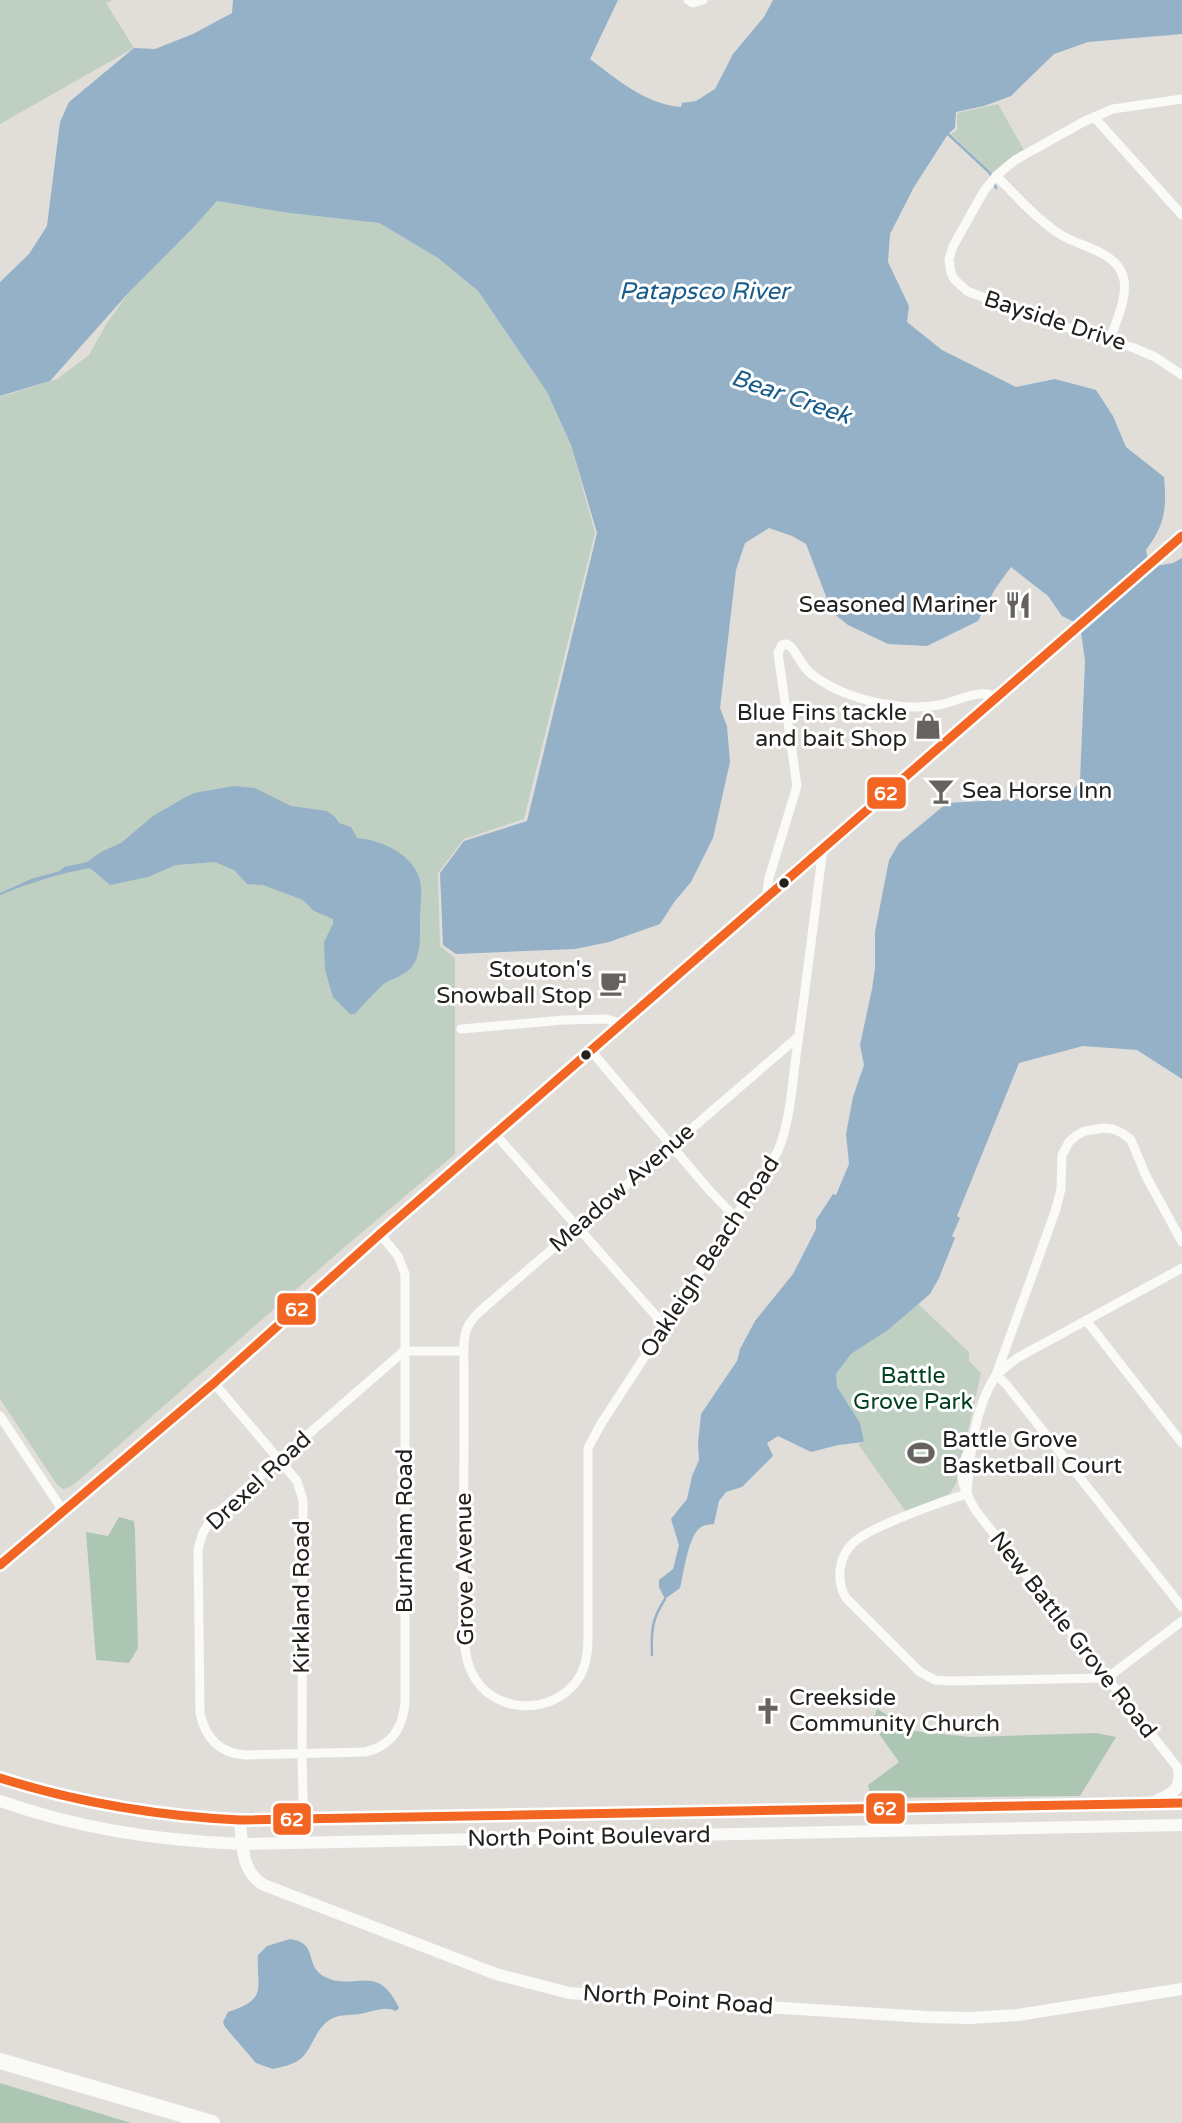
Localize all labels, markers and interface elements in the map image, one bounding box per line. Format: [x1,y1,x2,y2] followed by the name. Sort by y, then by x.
[619,277,792,306] water label: Patapsco River
[980,285,1130,357] street label: Bayside Drive
[727,363,856,432] water label: Bear Creek
[1003,590,1033,620] restaurant icon: Seasoned Mariner
[799,591,997,619] place label: Seasoned Mariner
[737,699,907,753] place label: Blue Fins tackle and bait Shop
[913,711,943,741] shop icon: Blue Fins tackle and bait Shop
[866,776,907,810] line badge: 62
[926,776,956,806] bar icon: Sea Horse Inn
[962,777,1112,805] place label: Sea Horse Inn
[874,783,898,805] text: 62
[777,876,791,890] unlabelled marker
[436,956,592,1010] place label: Stouton's Snowball Stop
[598,968,628,998] cafe icon: Stouton's Snowball Stop
[579,1048,593,1062] unlabelled marker
[544,1118,700,1258] street label: Meadow Avenue
[634,1151,786,1363] street label: Oakleigh Beach Road
[276,1292,317,1326] line badge: 62
[285,1299,309,1321] text: 62
[853,1362,973,1416] park label: Battle Grove Park
[201,1425,317,1537] street label: Drexel Road
[942,1426,1122,1480] place label: Battle Grove Basketball Court
[906,1438,936,1468] sports icon: Battle Grove Basketball Court
[391,1449,419,1613] street label: Burnham Road
[450,1492,480,1646] street label: Grove Avenue
[288,1520,316,1674] street label: Kirkland Road
[984,1526,1162,1744] street label: New Battle Grove Road
[789,1684,1000,1738] place label: Creekside Community Church
[753,1696,783,1726] church icon: Creekside Community Church
[865,1792,906,1825] line badge: 62
[873,1798,897,1820] text: 62
[272,1802,312,1836] line badge: 62
[280,1809,304,1831] text: 62
[467,1821,711,1853] street label: North Point Boulevard
[582,1979,774,2021] street label: North Point Road

